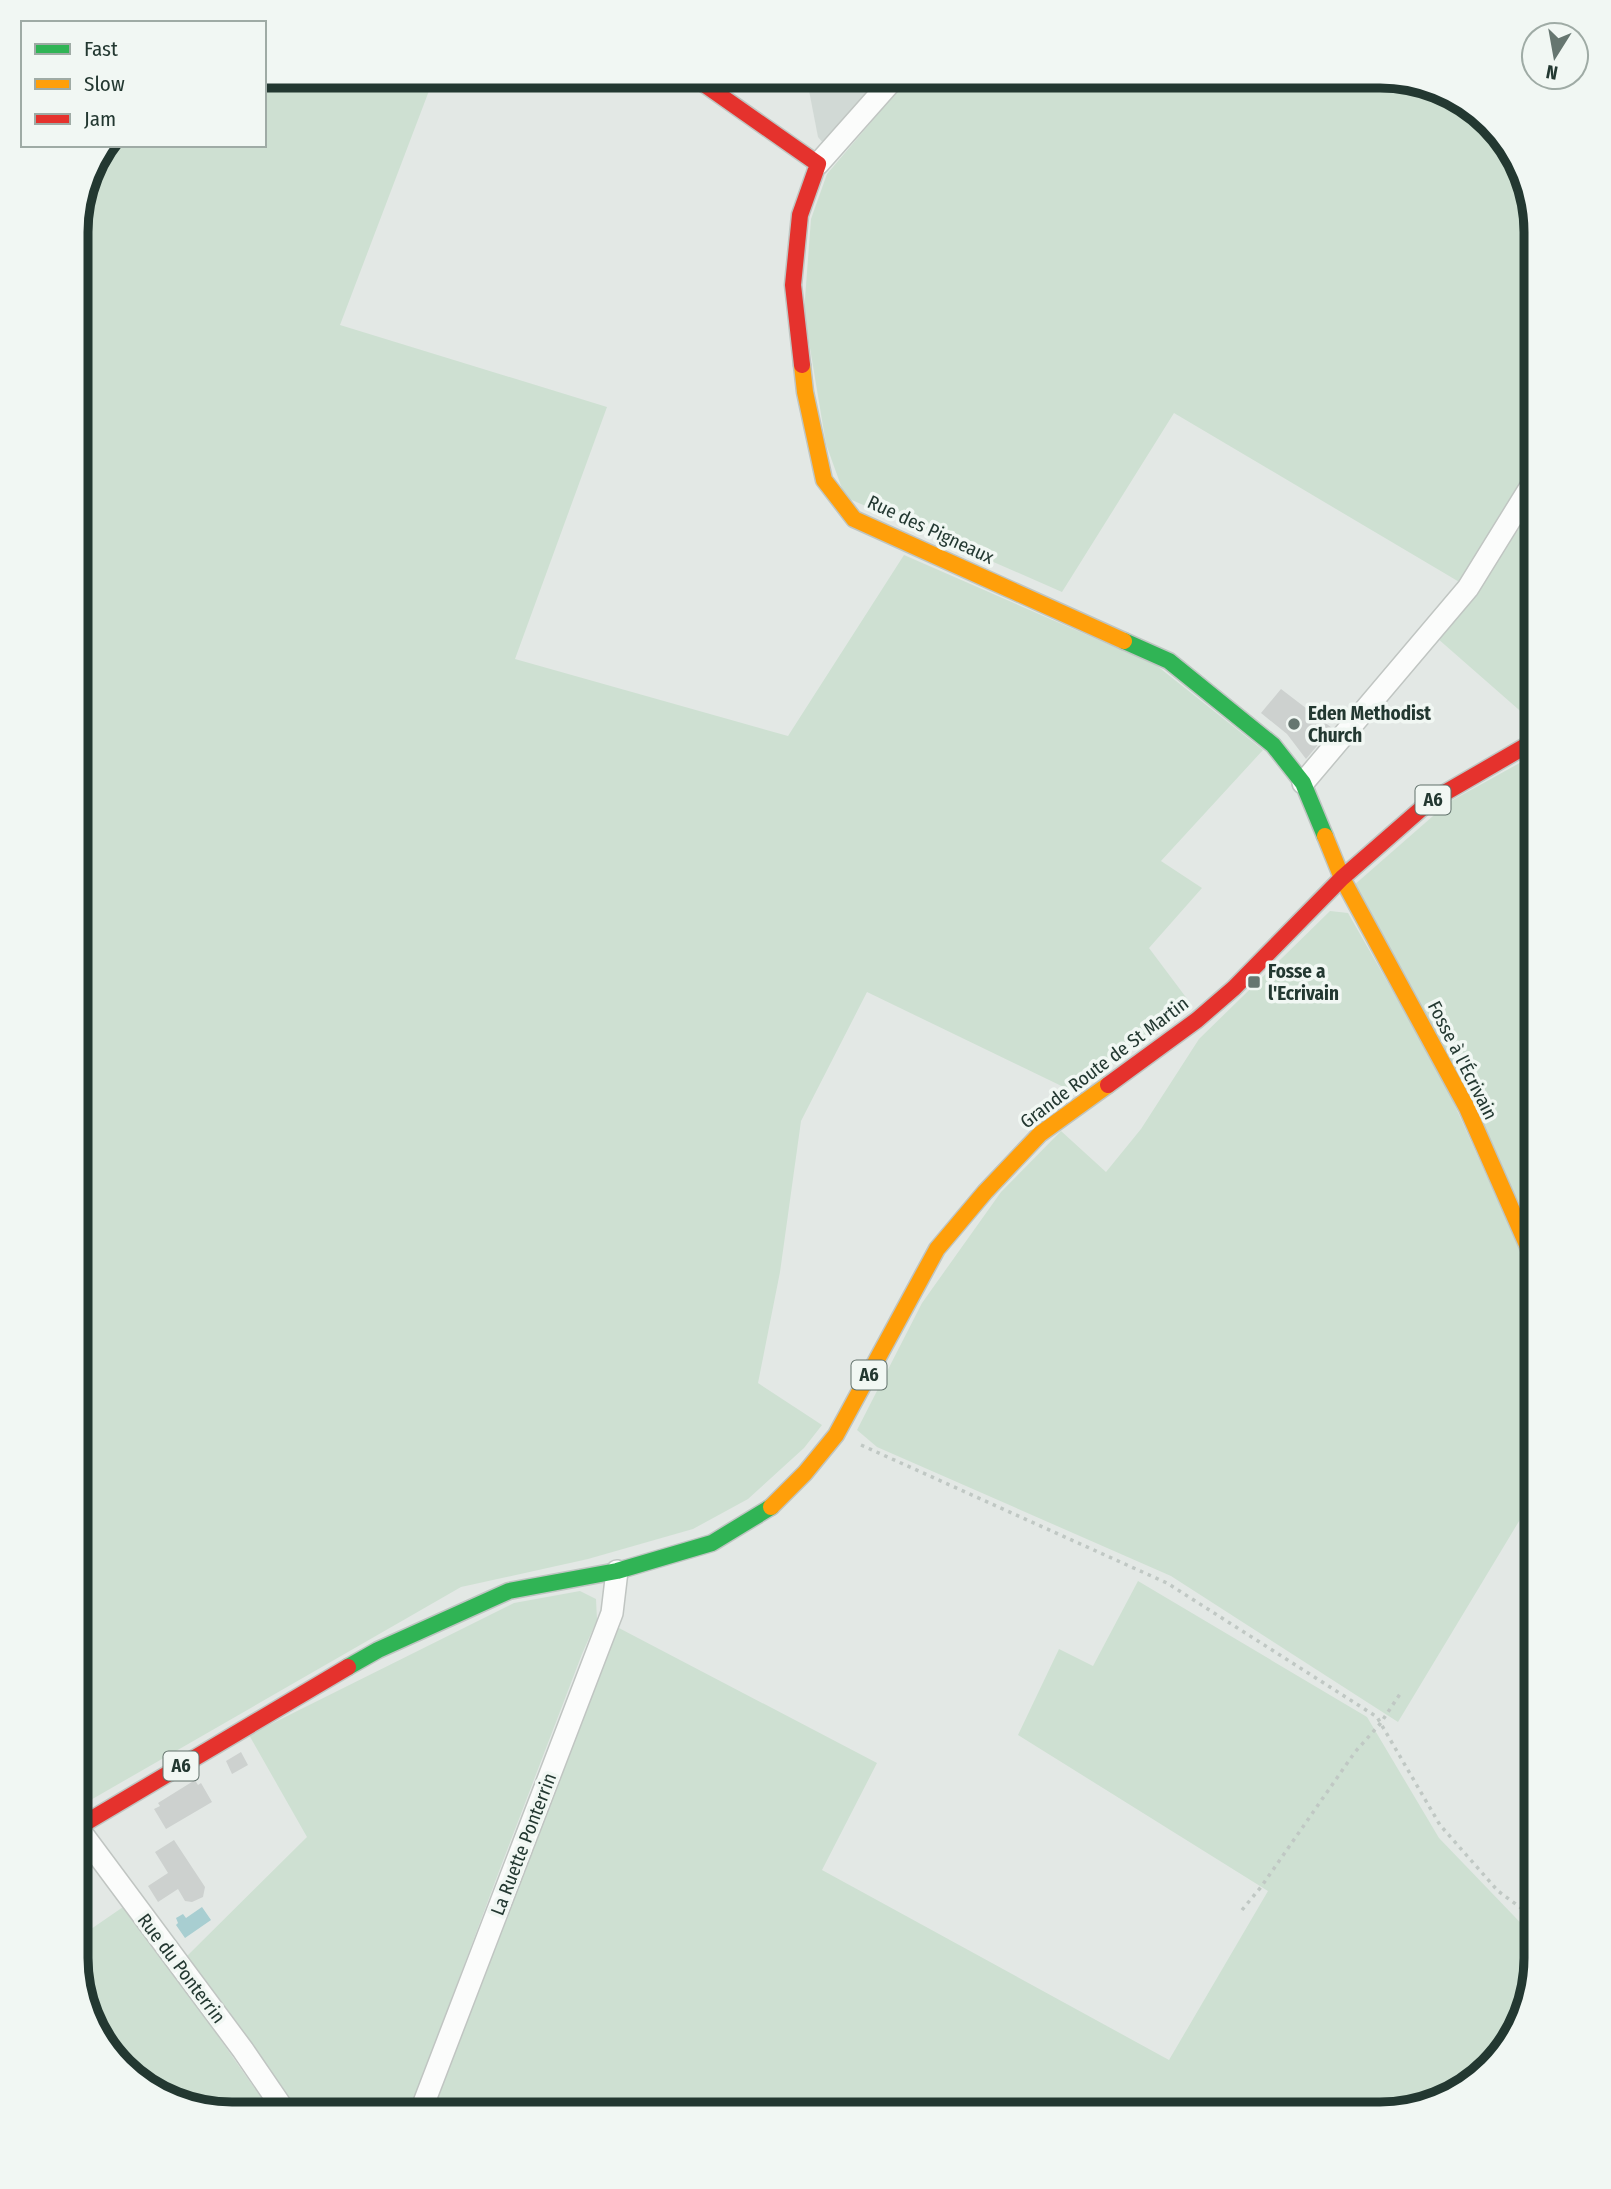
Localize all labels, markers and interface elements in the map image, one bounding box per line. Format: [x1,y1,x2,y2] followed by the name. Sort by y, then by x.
[21,21,266,147] legend
[1520,21,1590,91] north arrow
[84,36,118,62] text: Fast
[1544,60,1560,85] text: N
[84,71,125,97] text: Slow
[84,106,116,132] text: Jam
[864,490,998,569] street label: Rue des Pigneaux
[1308,702,1431,747] place label: Eden Methodist Church
[1286,716,1302,732] marker: Eden Methodist Church
[1416,786,1450,814] road number: A6
[1268,960,1339,1005] place label: Fosse a l'Ecrivain
[1246,974,1262,990] marker: Fosse a l'Ecrivain
[1016,992,1193,1133] street label: Grande Route de St Martin
[1423,997,1502,1123] street label: Fosse à l'Écrivain
[852,1360,886,1390] road number: A6
[164,1751,198,1780] road number: A6
[486,1770,561,1919] street label: La Ruette Ponterrin
[133,1909,230,2028] street label: Rue du Ponterrin

